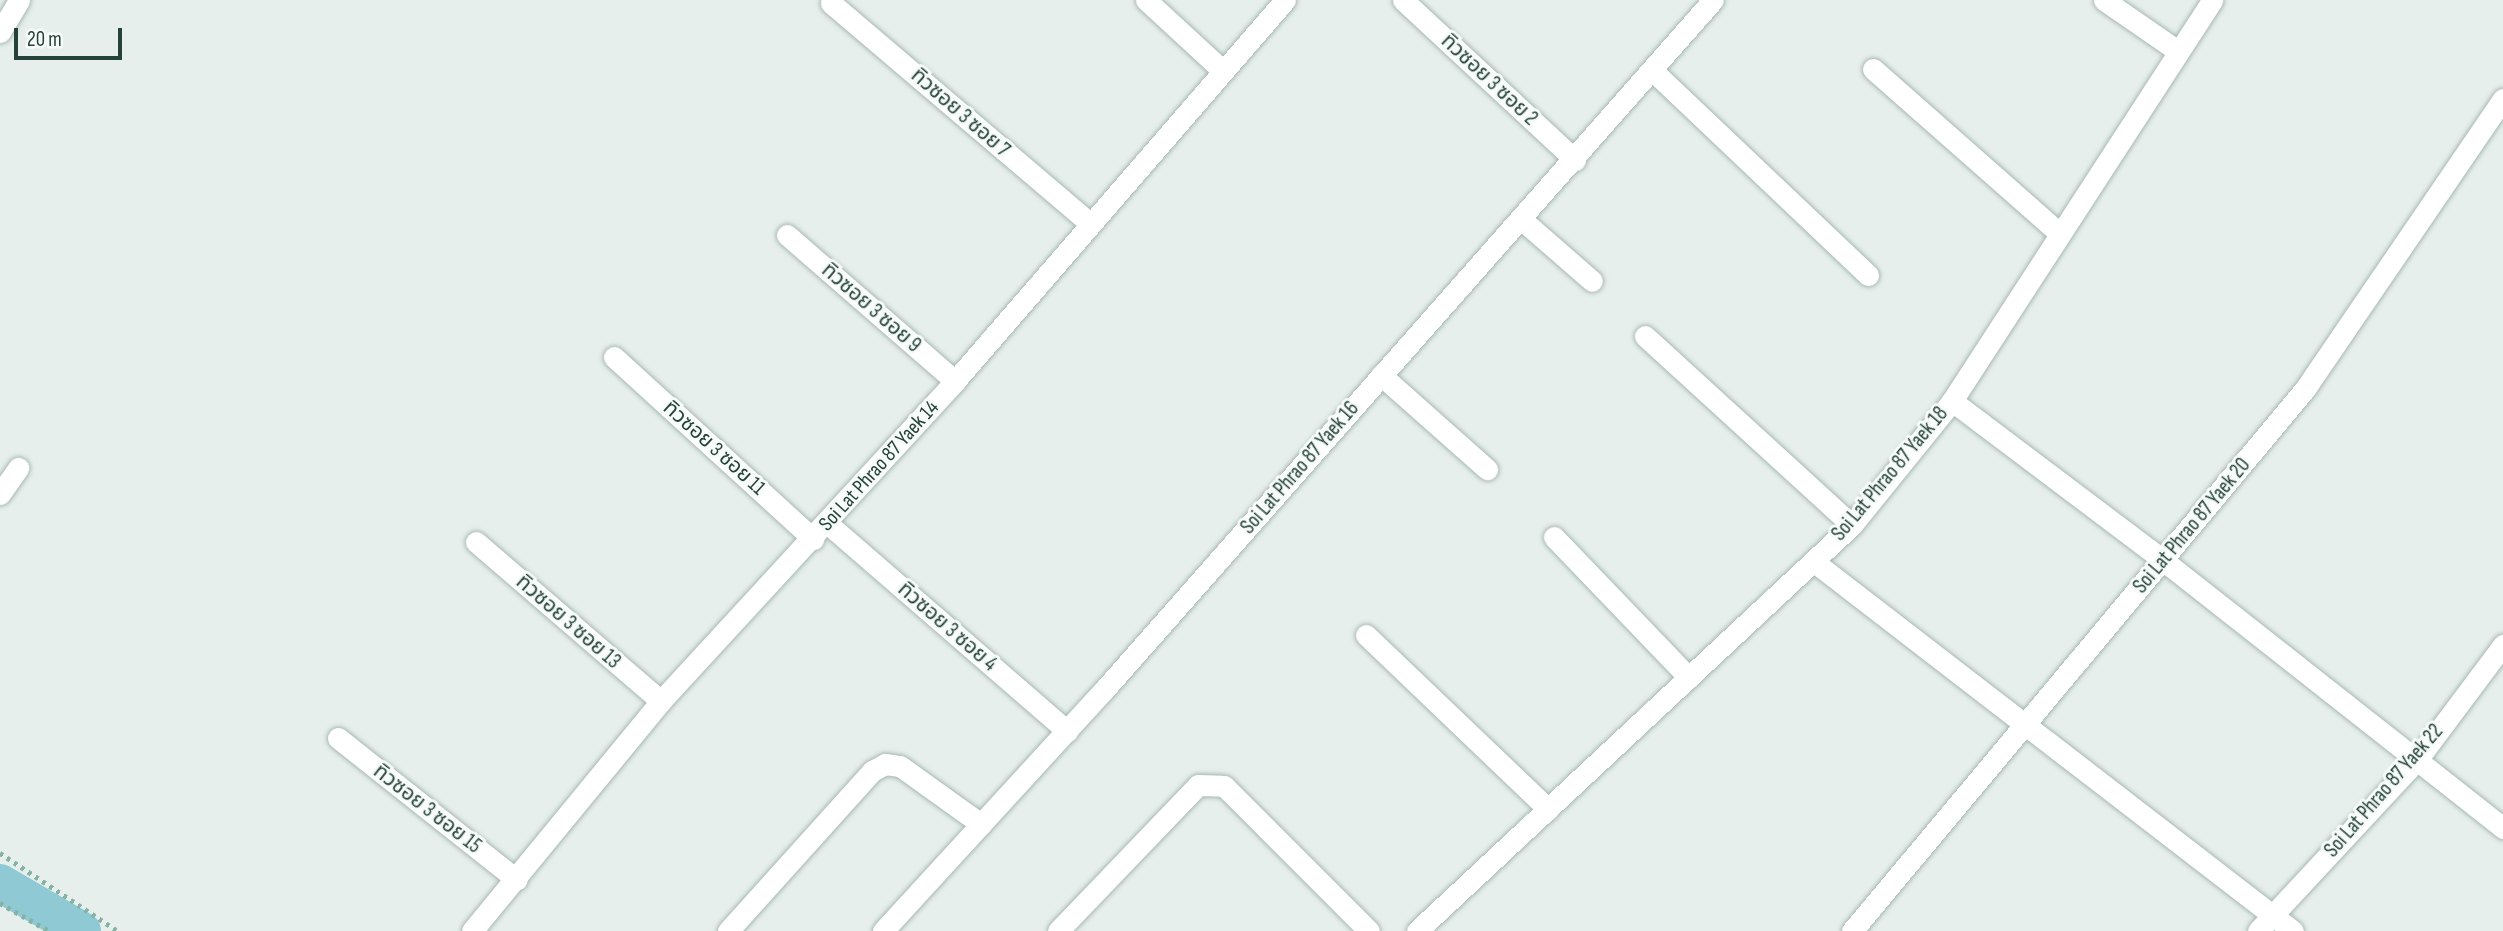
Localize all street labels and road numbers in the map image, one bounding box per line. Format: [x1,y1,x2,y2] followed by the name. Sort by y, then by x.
[1435,29,1543,131] street label: ทิวซอย 3 ซอย 2
[905,63,1015,163] street label: ทิวซอย 3 ซอย 7
[816,258,926,358] street label: ทิวซอย 3 ซอย 9
[658,395,770,501] street label: ทิวซอย 3 ซอย 11
[814,396,944,536] street label: Soi Lat Phrao 87 Yaek 14
[1236,397,1364,539] street label: Soi Lat Phrao 87 Yaek 16
[1827,402,1953,546] street label: Soi Lat Phrao 87 Yaek 18
[2128,453,2256,599] street label: Soi Lat Phrao 87 Yaek 20
[510,570,626,674] street label: ทิวซอย 3 ซอย 13
[892,577,1002,677] street label: ทิวซอย 3 ซอย 4
[2319,719,2449,863] street label: Soi Lat Phrao 87 Yaek 22
[368,759,486,859] street label: ทิวซอย 3 ซอย 15

